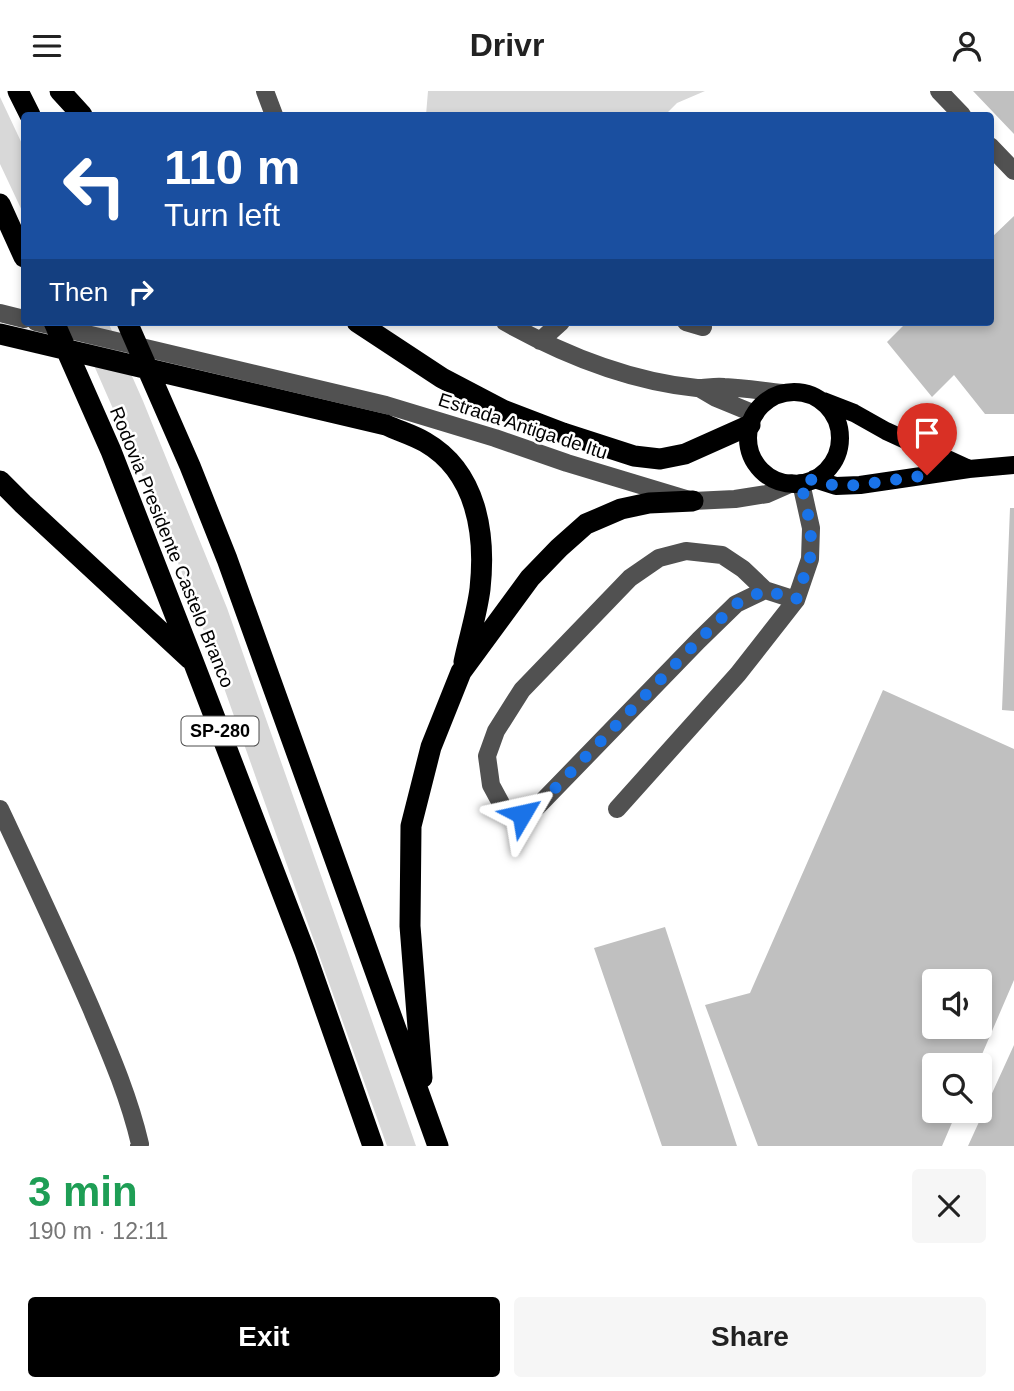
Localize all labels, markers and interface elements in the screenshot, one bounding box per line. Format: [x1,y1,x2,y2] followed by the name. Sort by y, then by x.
[28,27,66,65] icon: menu
[470,27,544,63] text: Drivr
[948,27,986,65] icon: person
[49,140,140,231] icon: left
[164,140,300,194] text: 110 m
[164,197,280,233] text: Turn left
[122,273,160,311] icon: right
[49,277,108,307] text: Then
[436,389,610,463] street label: Estrada Antiga de Itu
[897,403,957,475] pin
[106,404,238,690] street label: Rodovia Presidente Castelo Branco
[908,414,946,452] icon: arrive
[182,717,258,745] road number: SP-280
[485,777,559,851] position arrow
[922,969,992,1123] map controls
[922,969,992,1039] button: sound
[922,1053,992,1123] button: search
[28,1168,138,1215] text: 3 min
[912,1169,986,1243] button: close
[28,1218,168,1244] text: 190 m · 12:11
[28,1297,500,1377] button: Exit
[514,1297,986,1377] button: Share

